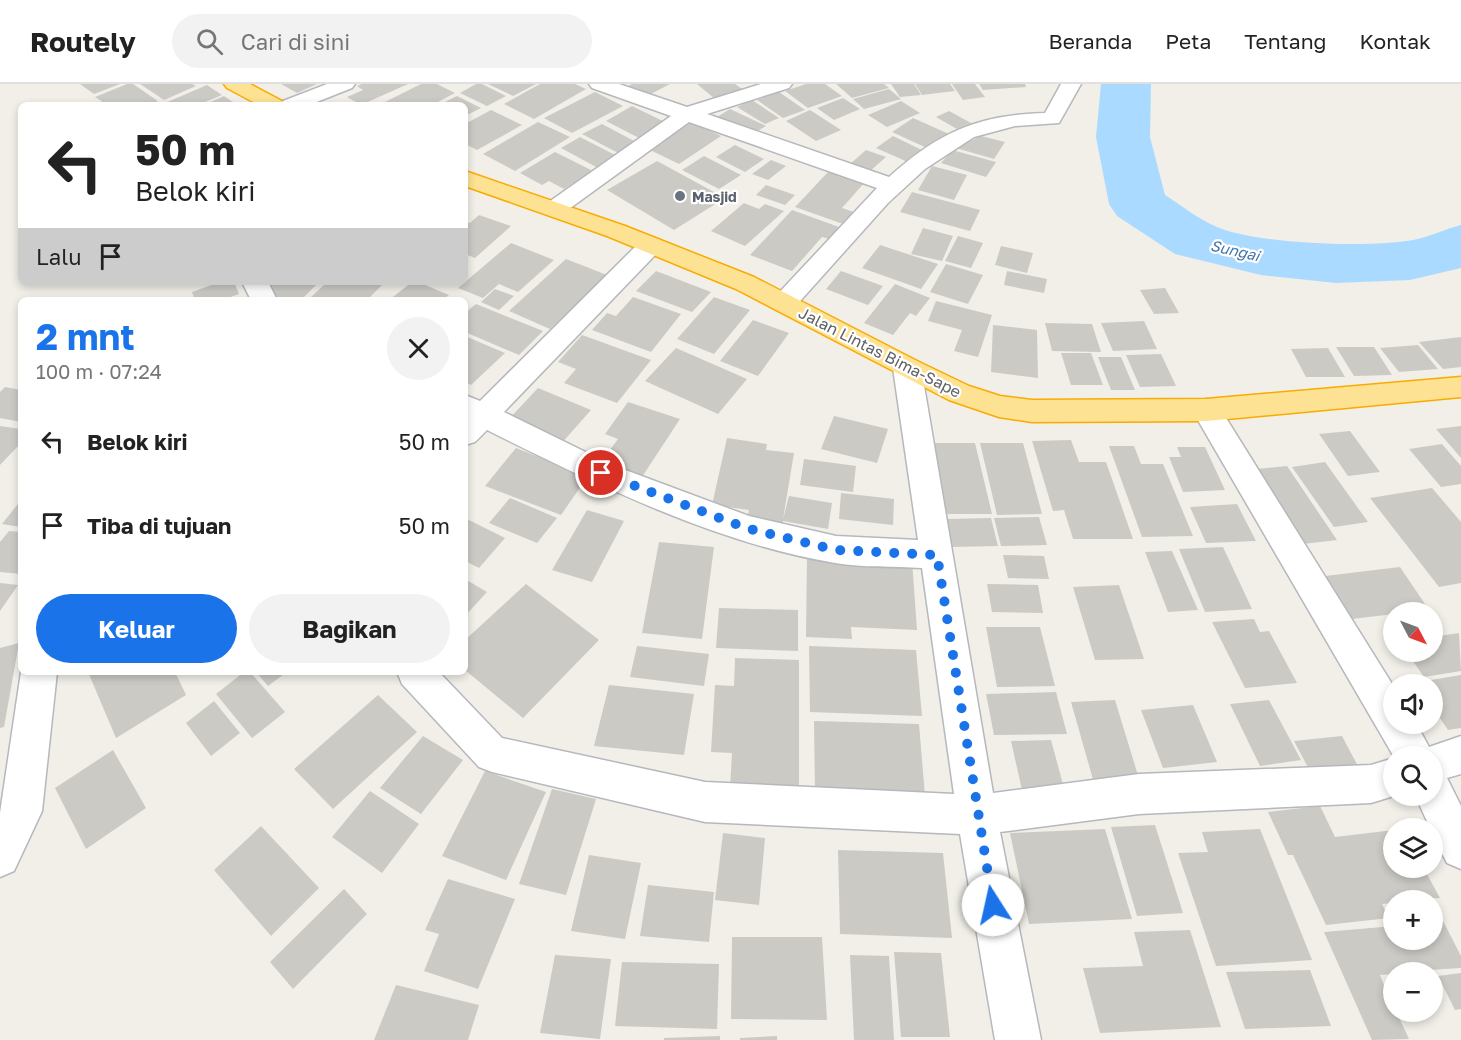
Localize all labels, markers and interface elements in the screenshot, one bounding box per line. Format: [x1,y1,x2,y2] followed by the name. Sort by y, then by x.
[172,14,592,68] search box
[30,25,136,58] text: Routely
[193,25,226,58] icon: search
[241,28,350,55] text: Cari di sini
[1049,28,1132,54] text: Beranda
[1165,28,1211,54] text: Peta
[1244,28,1326,54] text: Tentang
[1359,28,1431,54] text: Kontak
[135,124,235,174] text: 50 m
[36,126,114,204] icon: left
[135,175,256,207] text: Belok kiri
[692,188,737,205] place label: Masjid
[673,189,687,203] marker: Masjid
[1209,236,1263,266] water label: Sungai
[94,240,127,273] icon: arrive
[36,243,82,270] text: Lalu
[795,302,965,402] street label: Jalan Lintas Bima-Sape
[36,315,135,358] text: 2 mnt
[387,317,450,380] button: close
[36,359,162,383] text: 100 m · 07:24
[36,425,69,458] icon: left
[87,428,188,455] text: Belok kiri
[399,428,450,455] text: 50 m
[575,447,626,498] pin
[584,456,617,489] icon: arrive
[36,509,69,542] icon: arrive
[87,512,231,539] text: Tiba di tujuan
[399,512,450,539] text: 50 m
[36,594,237,663] button: Keluar
[249,594,450,663] button: Bagikan
[1383,602,1443,662] north arrow
[1383,602,1443,1022] map controls
[1383,674,1443,734] button: sound
[1383,746,1443,806] button: search
[1383,818,1443,878] button: layers
[961,873,1025,937] position arrow
[1383,890,1443,950] button: +
[1383,962,1443,1022] button: −

